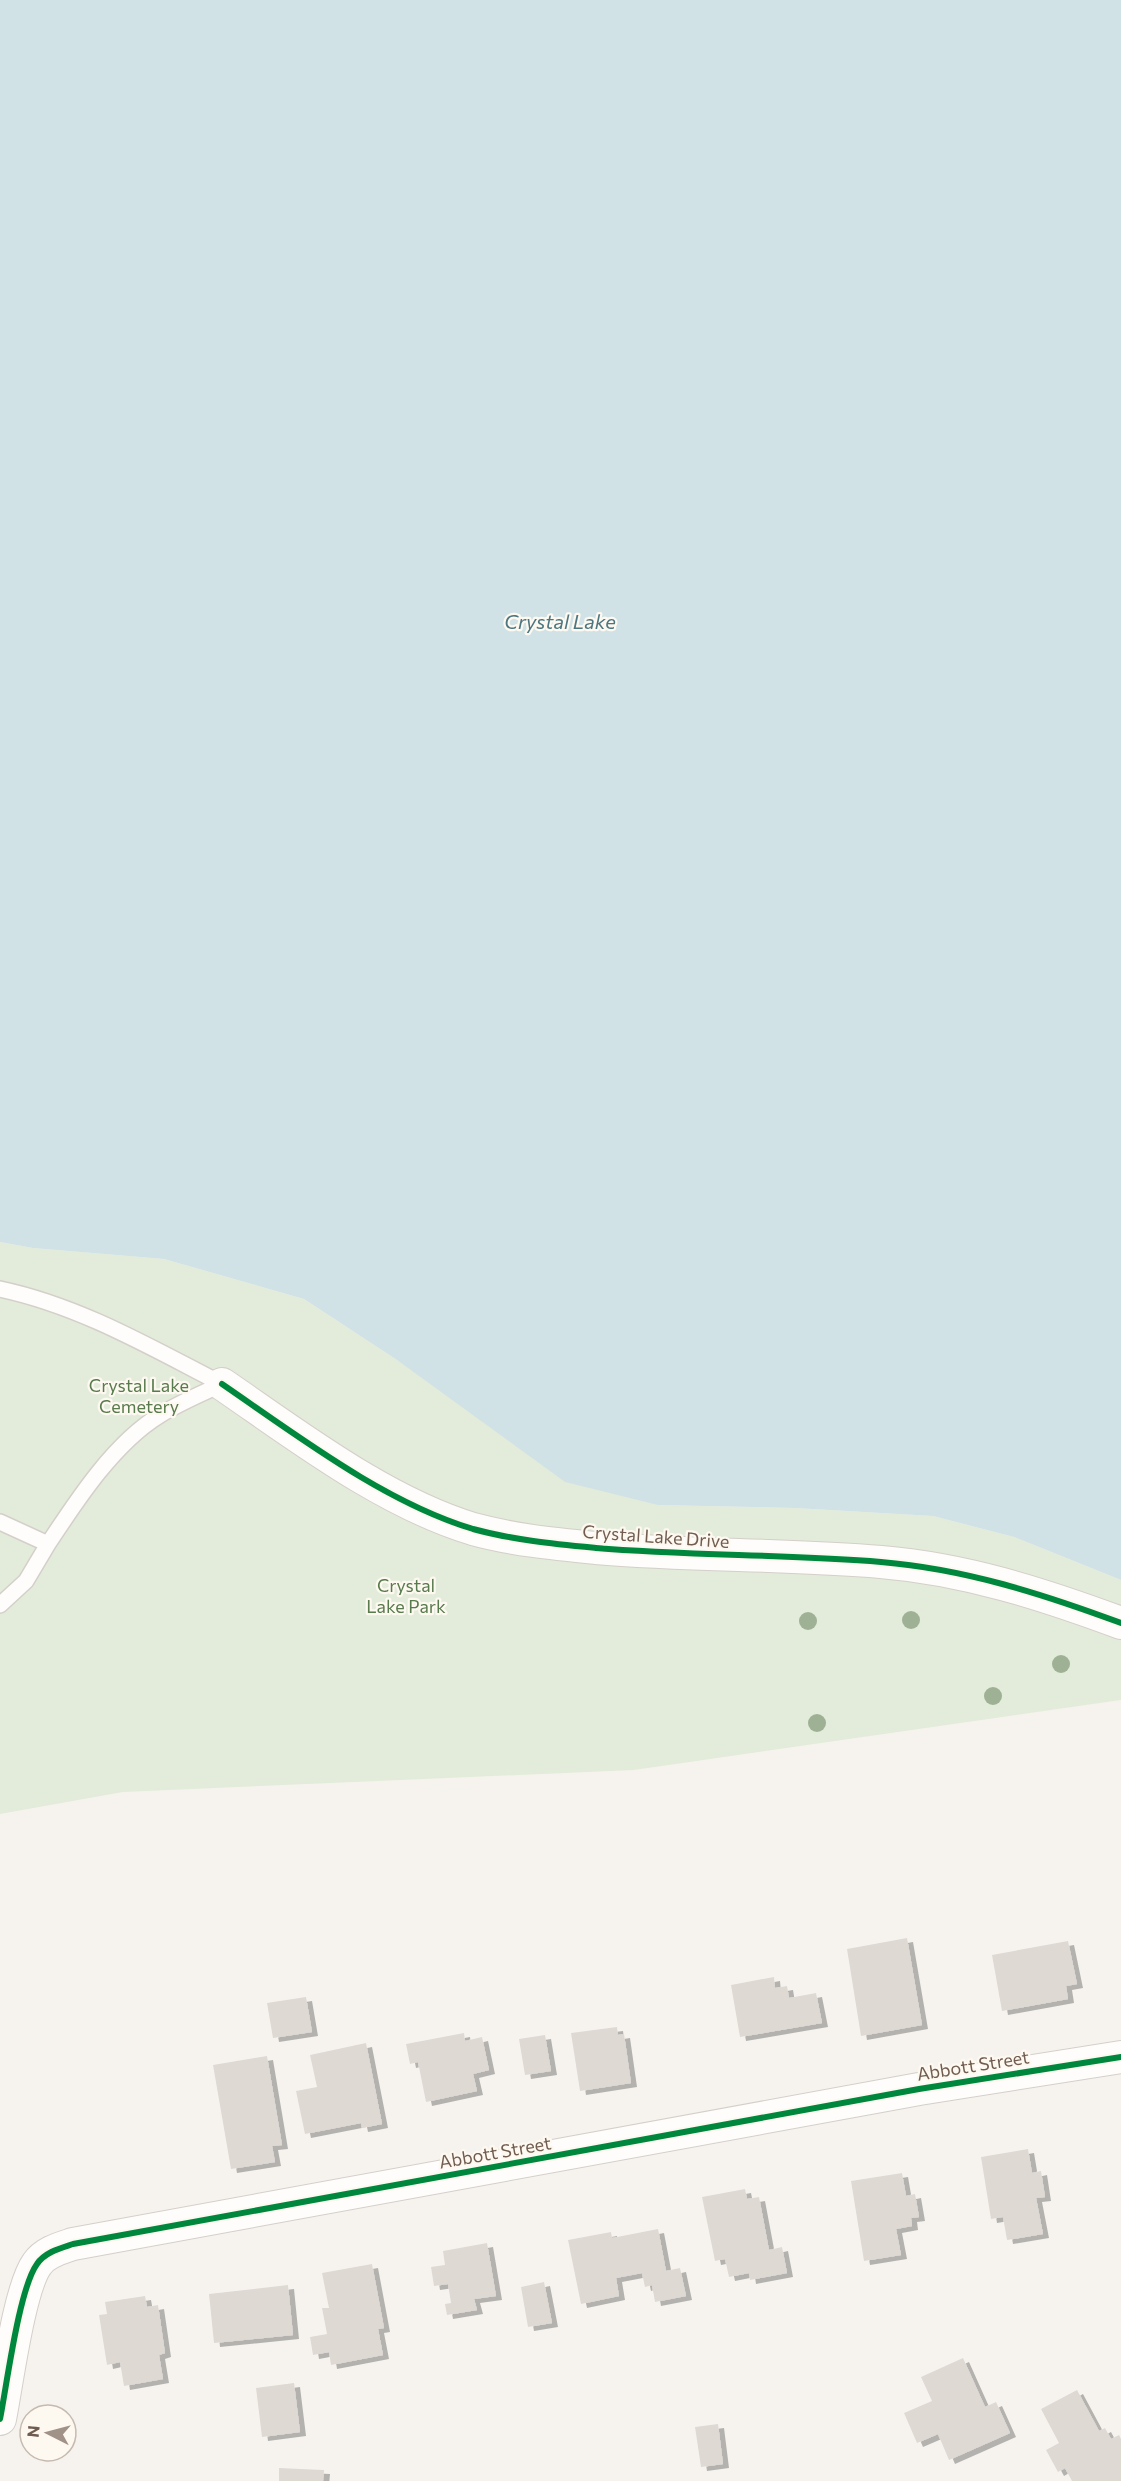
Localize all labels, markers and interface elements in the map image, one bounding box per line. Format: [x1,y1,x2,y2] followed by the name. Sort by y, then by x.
[504,609,616,633] water label: Crystal Lake
[89,1374,189,1417] park label: Crystal Lake Cemetery
[582,1520,730,1552] street label: Crystal Lake Drive
[366,1574,446,1617] park label: Crystal Lake Park
[915,2045,1031,2085] street label: Abbott Street
[437,2131,553,2173] street label: Abbott Street
[18,2403,78,2463] north arrow
[23,2424,43,2438] text: N

